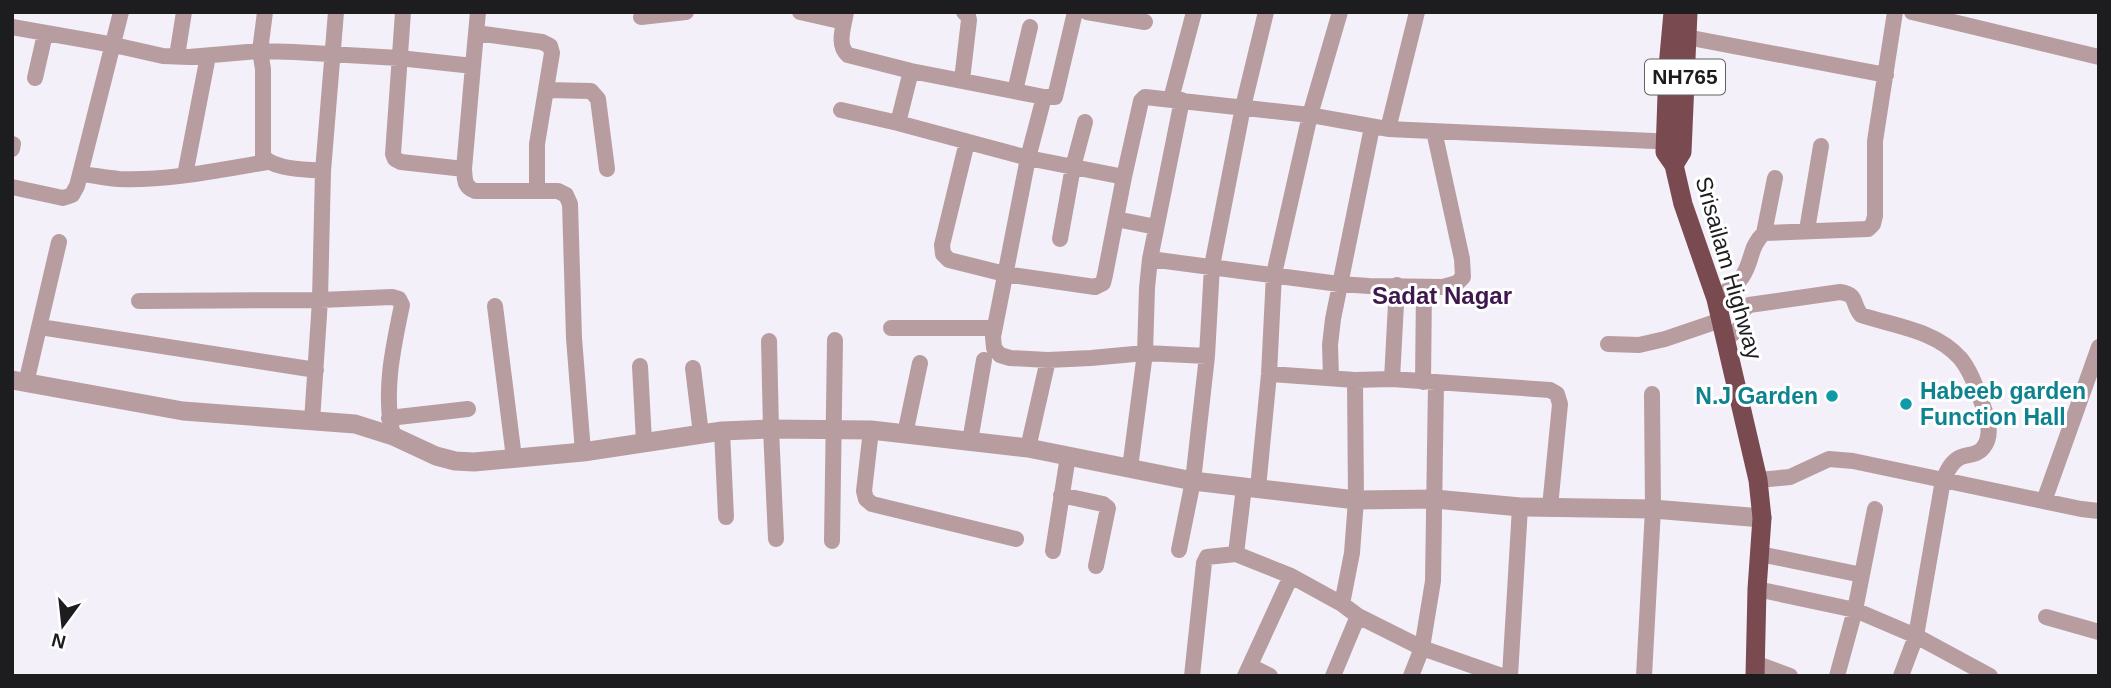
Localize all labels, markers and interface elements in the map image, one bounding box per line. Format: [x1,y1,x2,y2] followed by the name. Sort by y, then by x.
[1645,60,1725,94] road number: NH765
[1690,173,1768,363] street label: Srisailam Highway
[1372,282,1512,309] district label: Sadat Nagar
[1920,378,2086,430] place label: Habeeb garden Function Hall
[1695,383,1818,409] place label: N.J Garden
[1824,388,1840,404] marker: N.J Garden
[1898,396,1914,412] marker: Habeeb garden Function Hall
[28,590,98,660] north arrow
[49,629,68,653] text: N

